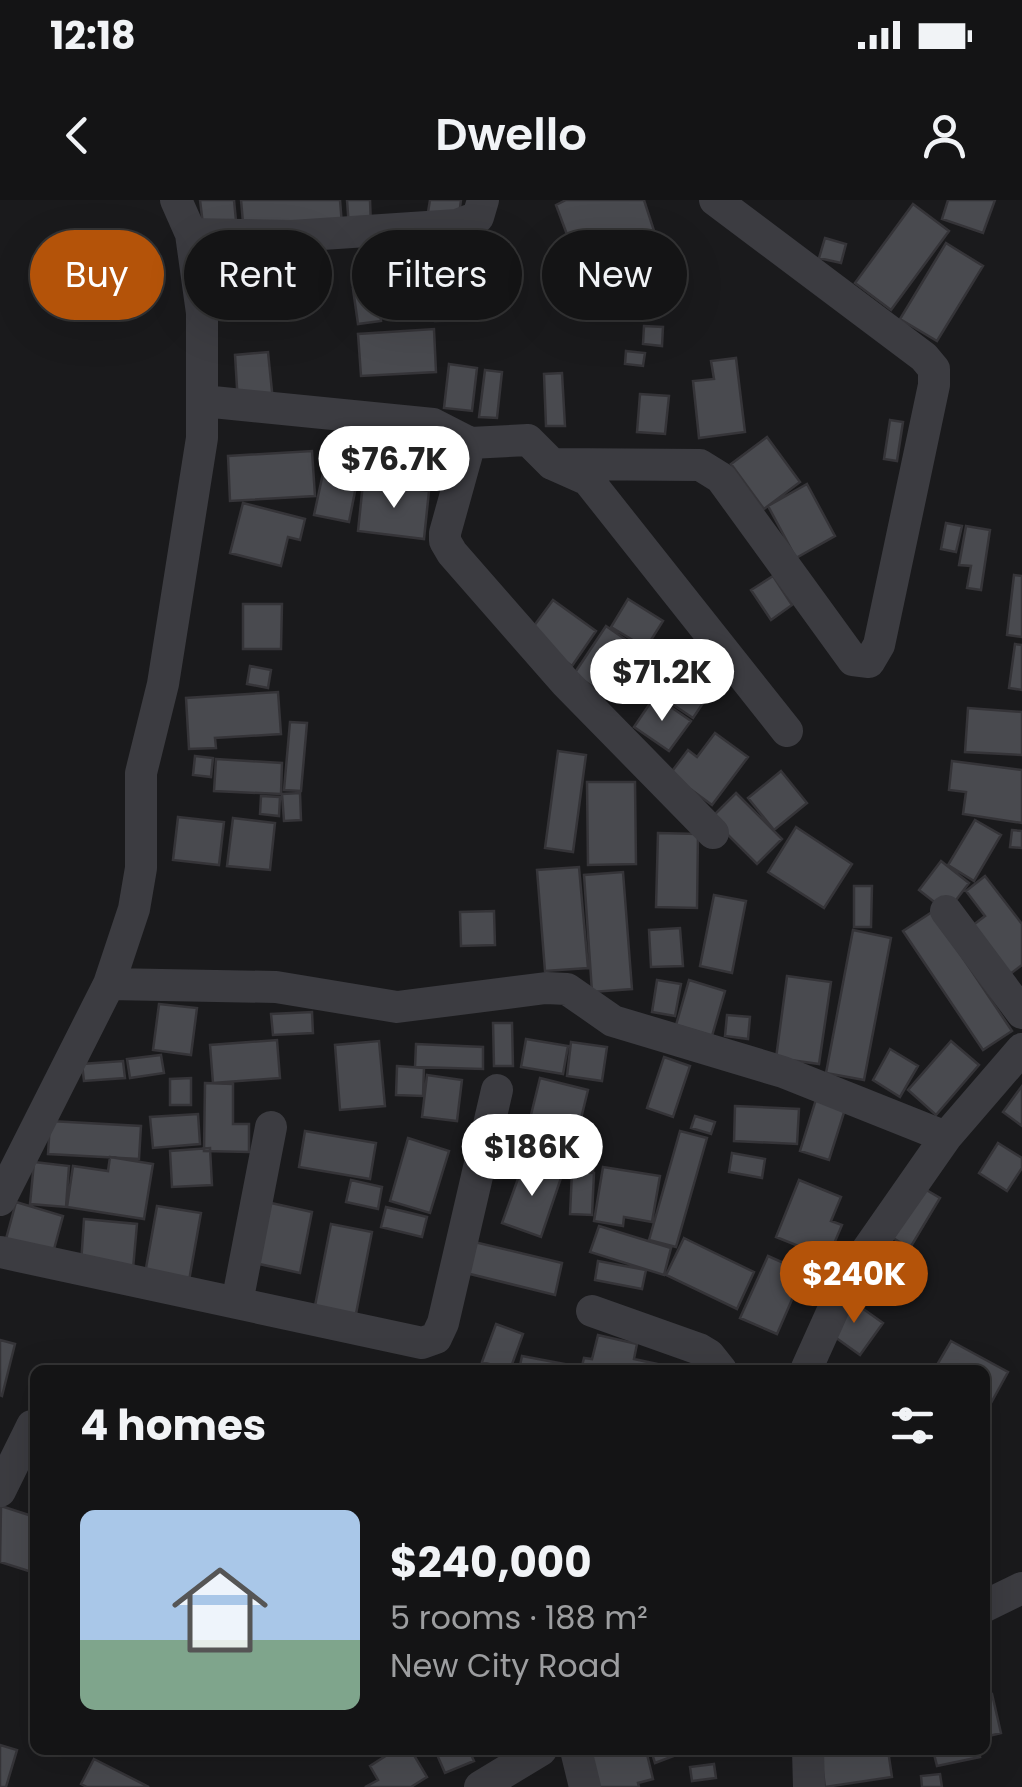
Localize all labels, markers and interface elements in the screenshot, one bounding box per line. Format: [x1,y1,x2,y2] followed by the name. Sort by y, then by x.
[50,9,136,62] text: 12:18
[435,103,587,166] text: Dwello
[50,108,105,163] icon: back
[917,108,972,163] icon: person
[30,230,164,320] chip: Buy
[184,230,332,320] chip: Rent
[352,230,522,320] chip: Filters
[542,230,687,320] chip: New
[313,426,475,511] pin: $76.7K
[340,436,448,481] text: $76.7K
[581,639,743,724] pin: $71.2K
[612,649,712,694] text: $71.2K
[462,1114,602,1199] pin: $186K
[484,1124,580,1169] text: $186K
[784,1241,924,1326] pin: $240K
[802,1251,906,1296] text: $240K
[80,1396,266,1455] text: 4 homes
[885,1398,940,1453] icon: filters
[390,1533,592,1592] text: $240,000
[160,1550,280,1670] icon: home
[390,1595,648,1640] text: 5 rooms · 188 m²
[390,1643,621,1688] text: New City Road

